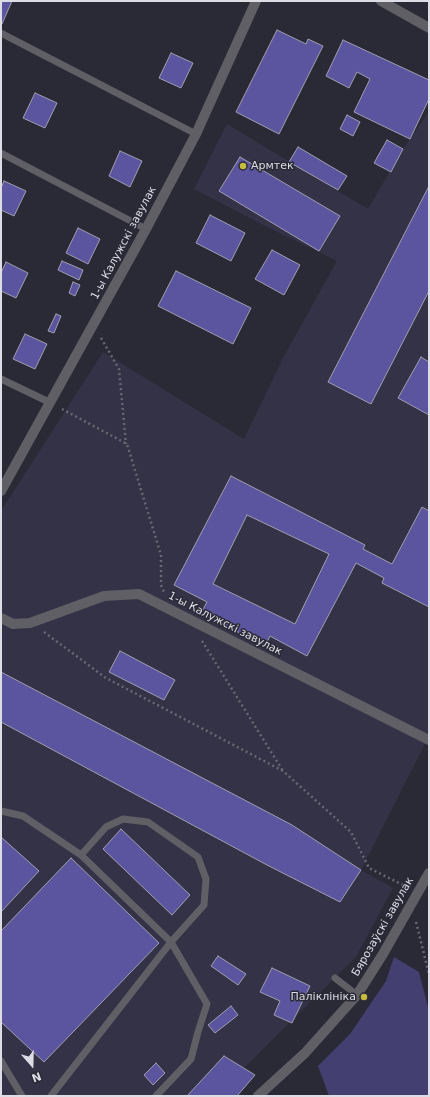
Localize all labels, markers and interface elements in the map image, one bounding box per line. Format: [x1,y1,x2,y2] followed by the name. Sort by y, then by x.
[251,159,294,173] place label: Армтек
[238,161,248,171] marker: Армтек
[89,184,159,302] street label: 1-ы Калужскі завулак
[166,589,284,659] street label: 1-ы Калужскі завулак
[349,875,417,979] street label: Бярозаўскі завулак
[291,990,356,1004] place label: Паліклініка
[359,992,369,1002] marker: Паліклініка
[12,1045,52,1085] north arrow
[30,1069,43,1084] text: N

